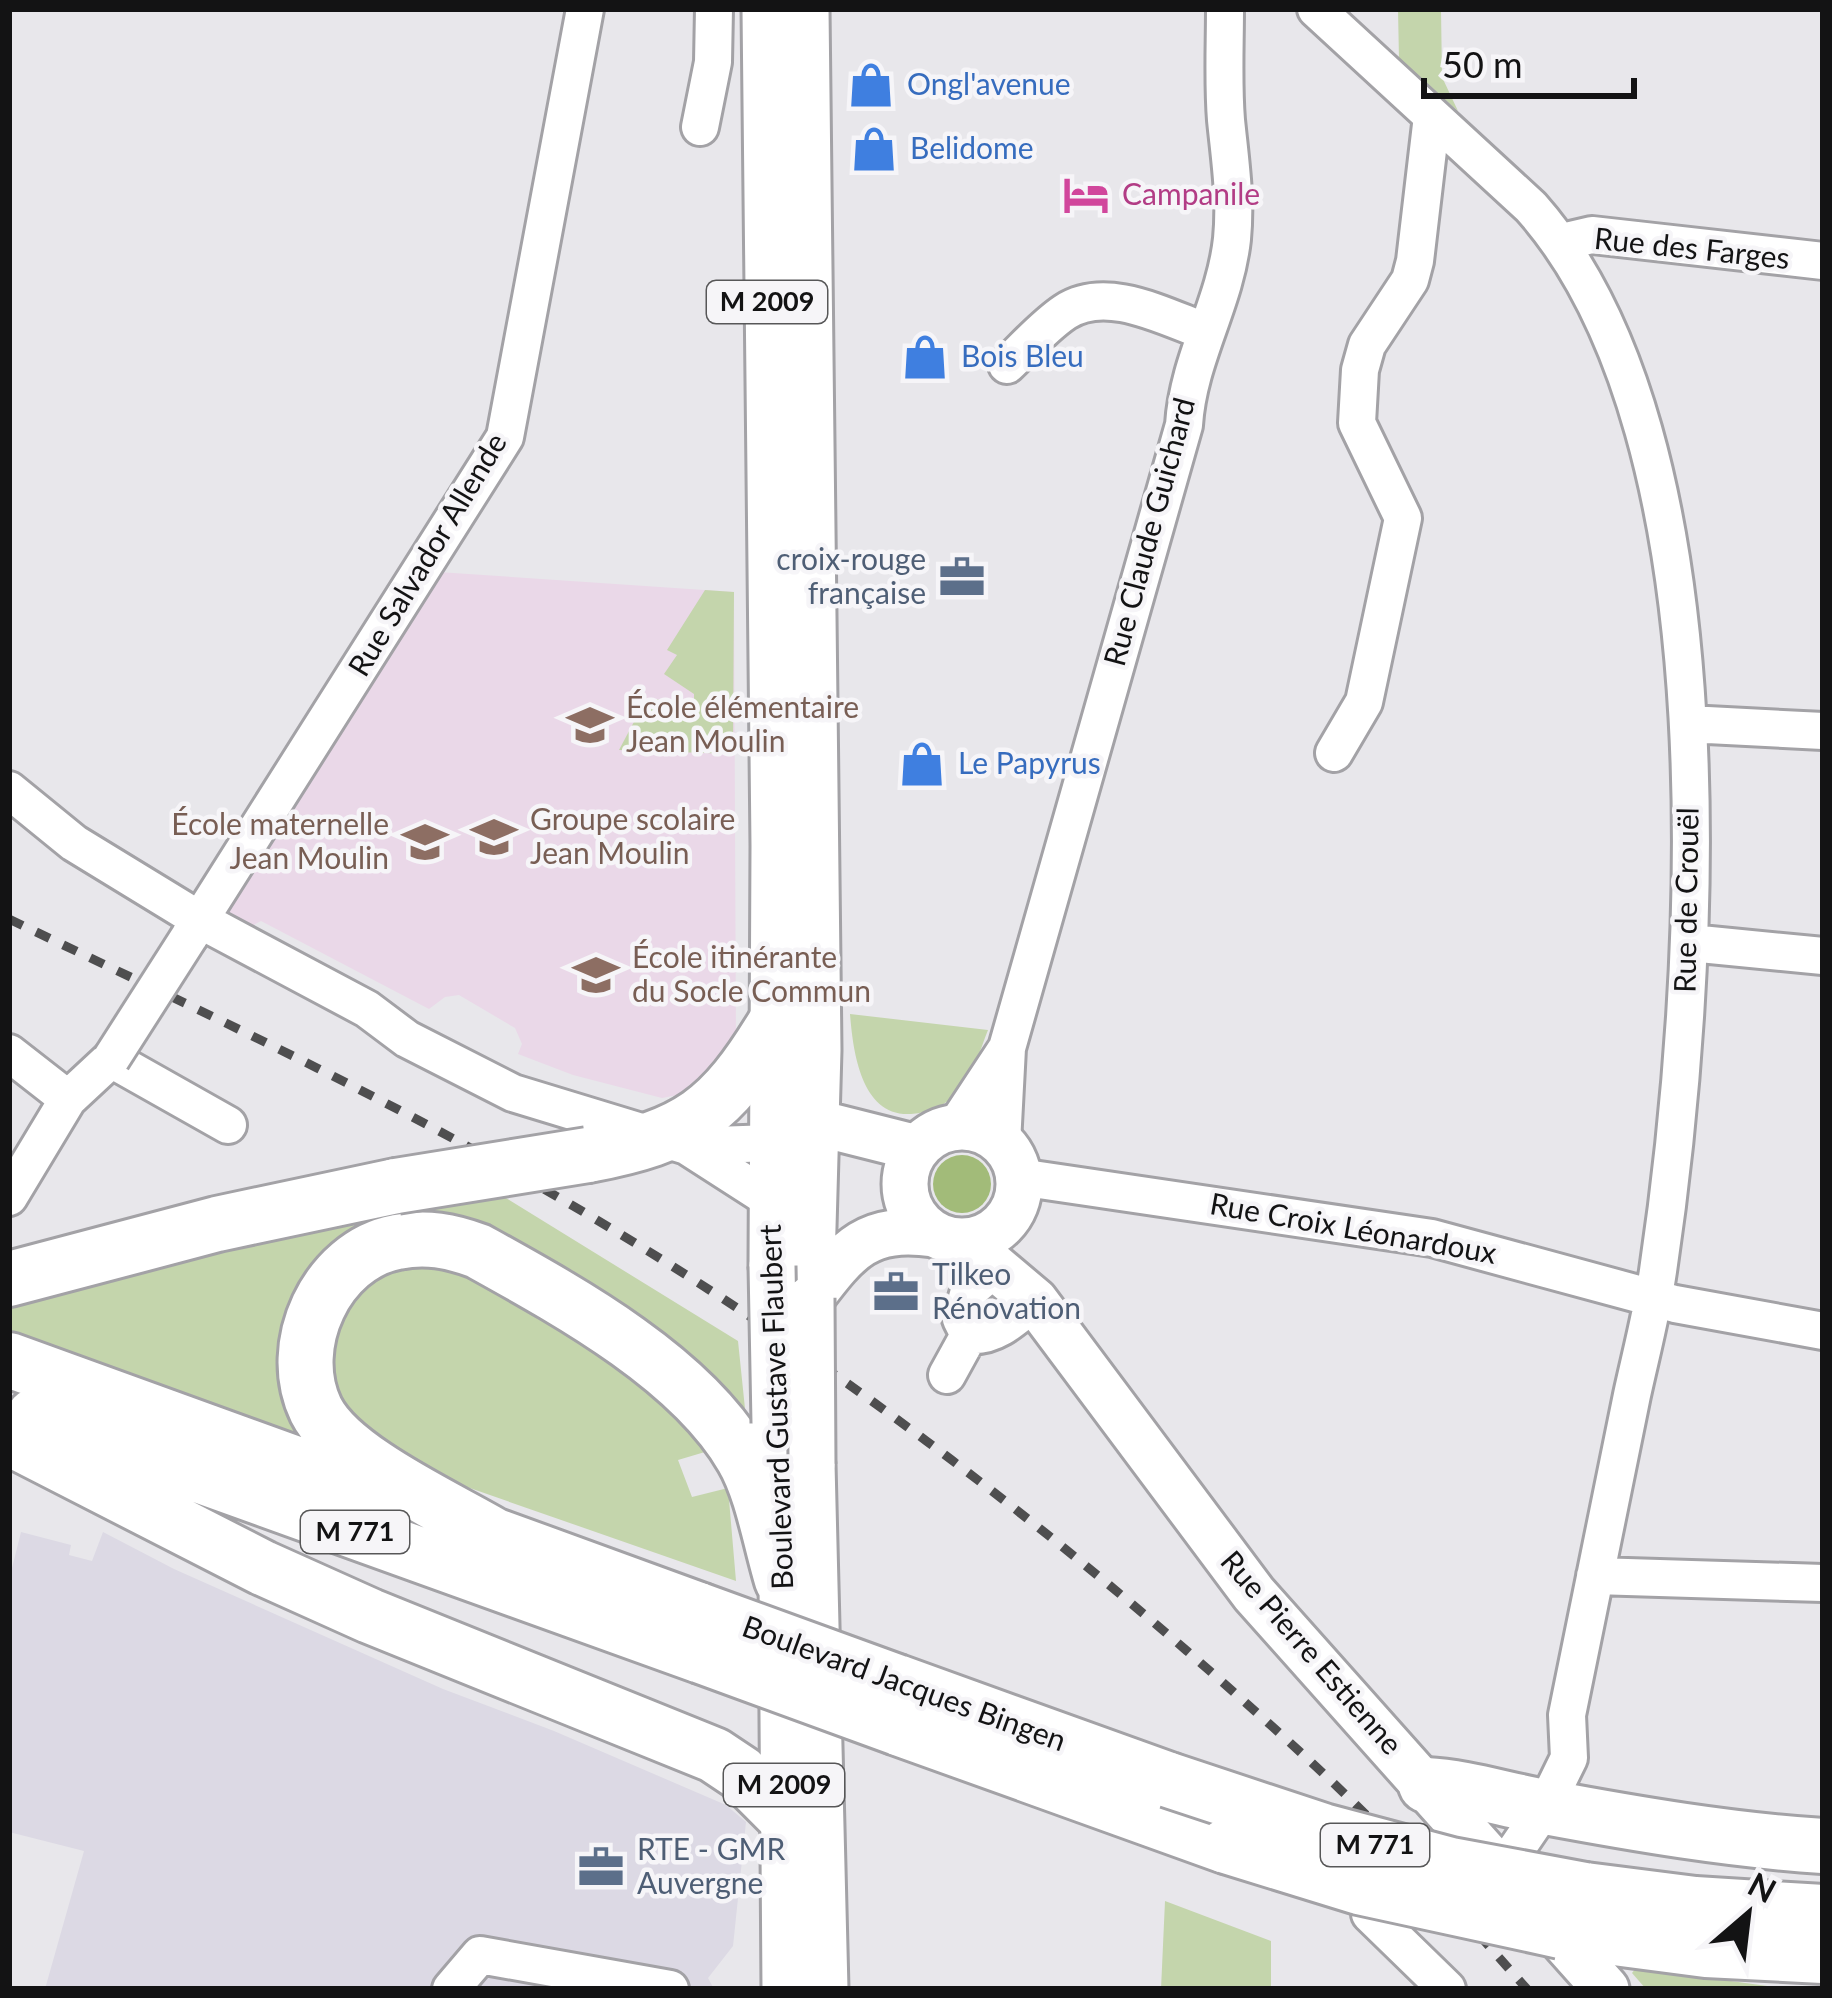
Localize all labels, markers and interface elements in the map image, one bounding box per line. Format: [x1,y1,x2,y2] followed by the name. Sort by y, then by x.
[1424,24,1634,98] scale bar
[1442,42,1523,86] text: 50 m
[846,60,896,110] shop icon: Ongl'avenue
[907,65,1071,101] place label: Ongl'avenue
[849,124,899,174] shop icon: Belidome
[910,129,1034,165] place label: Belidome
[1061,170,1111,220] hotel icon: Campanile
[1122,175,1260,211] place label: Campanile
[1593,219,1792,275] street label: Rue des Farges
[707,281,827,323] road number: M 2009
[900,332,950,382] shop icon: Bois Bleu
[961,337,1084,373] place label: Bois Bleu
[1095,393,1201,670] street label: Rue Claude Guichard
[340,426,513,682] street label: Rue Salvador Allende
[776,540,926,610] place label: croix-rouge française
[937,552,987,602] office icon: croix-rouge française
[626,688,859,758] place label: École élémentaire Jean Moulin
[565,700,615,750] school or university icon: École élémentaire Jean Moulin
[897,739,947,789] shop icon: Le Papyrus
[958,744,1101,780] place label: Le Papyrus
[530,800,735,870] place label: Groupe scolaire Jean Moulin
[171,805,389,875] place label: École maternelle Jean Moulin
[1665,807,1705,993] street label: Rue de Crouël
[469,812,519,862] school or university icon: Groupe scolaire Jean Moulin
[400,817,450,867] school or university icon: École maternelle Jean Moulin
[632,938,871,1008] place label: École itinérante du Socle Commun
[571,950,621,1000] school or university icon: École itinérante du Socle Commun
[1207,1184,1499,1270] street label: Rue Croix Léonardoux
[751,1224,799,1590] street label: Boulevard Gustave Flaubert
[932,1255,1081,1325] place label: Tilkeo Rénovation
[871,1267,921,1317] office icon: Tilkeo Rénovation
[301,1511,409,1553] road number: M 771
[1214,1543,1411,1761] street label: Rue Pierre Estienne
[738,1607,1071,1757] street label: Boulevard Jacques Bingen
[724,1764,844,1806] road number: M 2009
[1321,1824,1429,1866] road number: M 771
[637,1830,785,1900] place label: RTE - GMR Auvergne
[576,1842,626,1892] office icon: RTE - GMR Auvergne
[1688,1854,1808,1974] north arrow
[1742,1863,1783,1910] text: N

